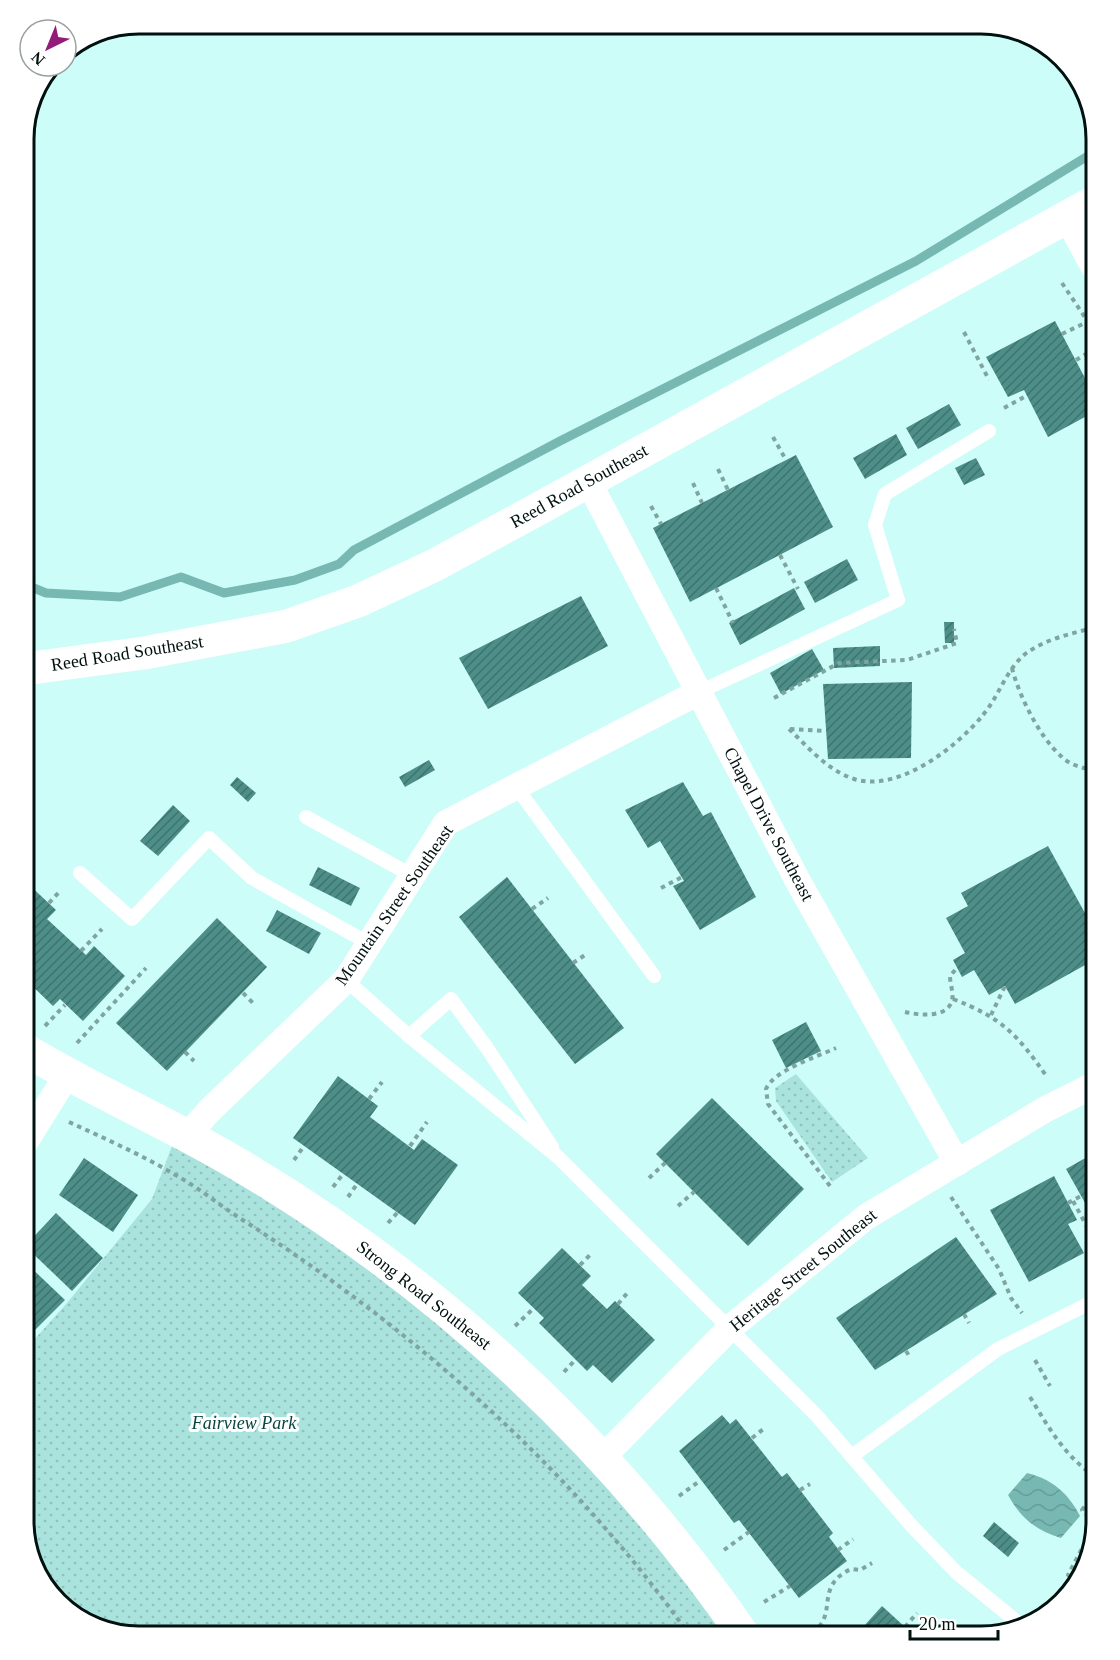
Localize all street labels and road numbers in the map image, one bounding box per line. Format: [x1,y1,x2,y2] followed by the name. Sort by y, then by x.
[507,440,651,532] street label: Reed Road Southeast
[49,631,205,675] street label: Reed Road Southeast
[720,744,818,904] street label: Chapel Drive Southeast
[331,821,457,989] street label: Mountain Street Southeast
[726,1205,880,1335] street label: Heritage Street Southeast
[353,1236,495,1354] street label: Strong Road Southeast

